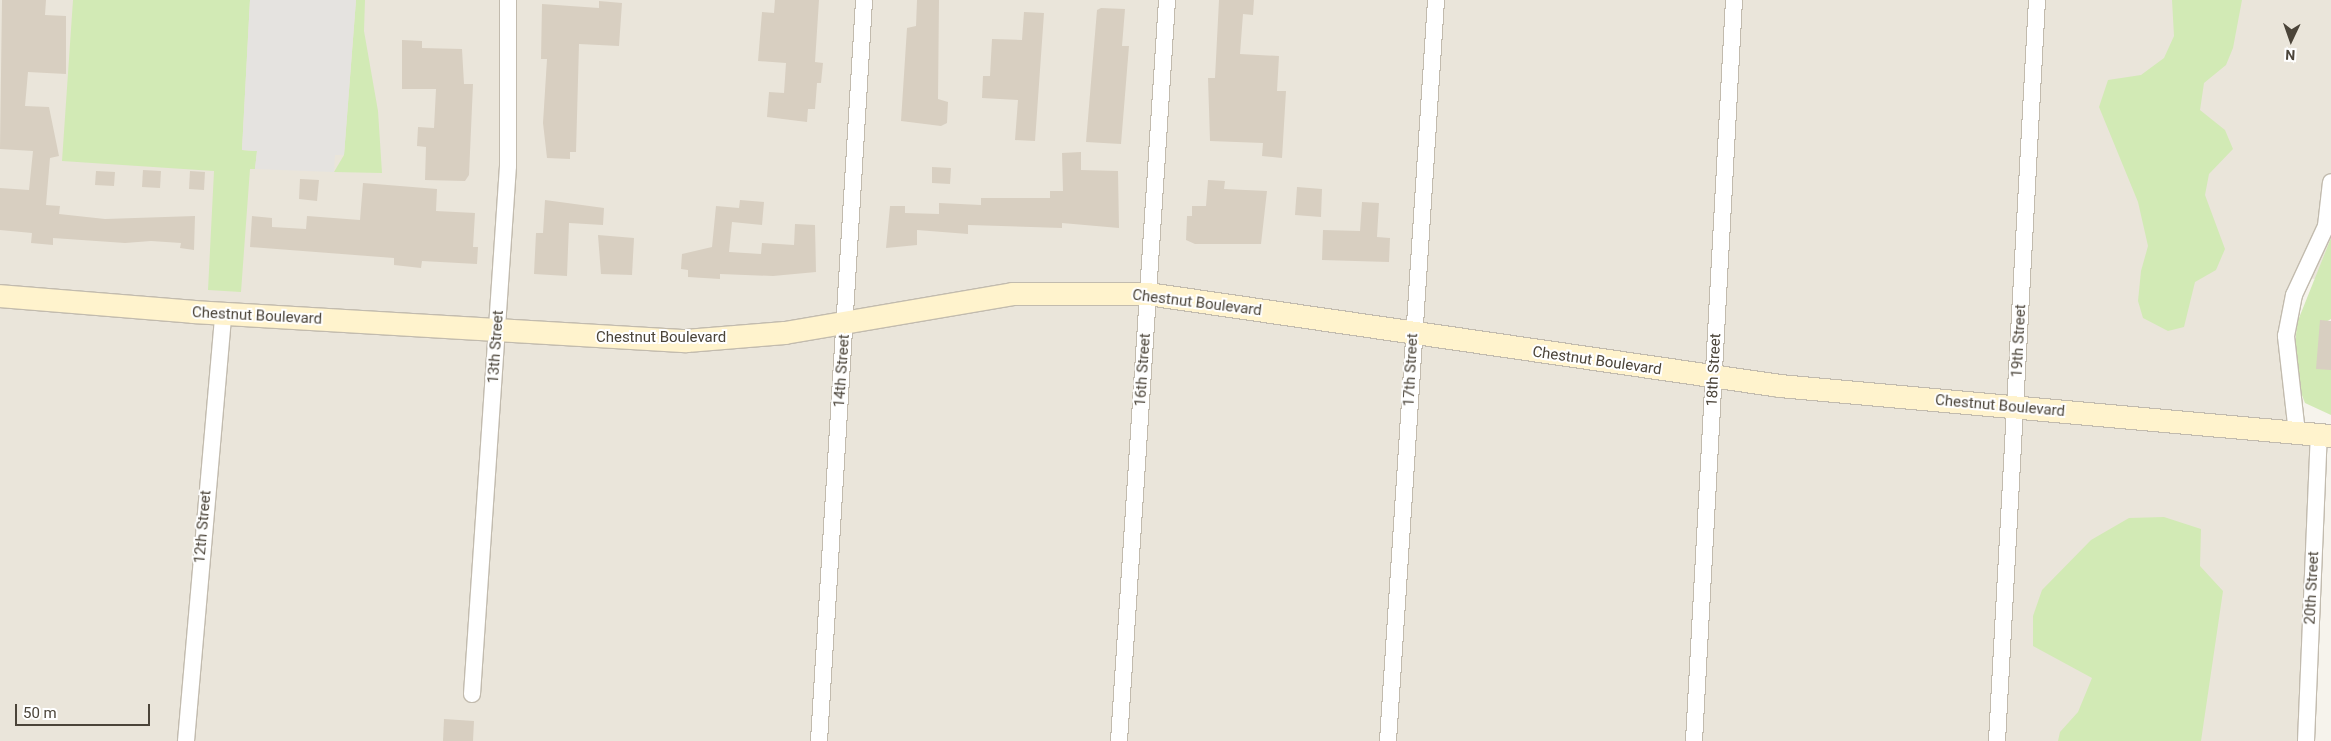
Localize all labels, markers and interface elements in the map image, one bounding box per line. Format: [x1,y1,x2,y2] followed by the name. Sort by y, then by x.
[2266,15,2316,65] north arrow
[2285,47,2296,63] text: N
[1131,286,1263,320] street label: Chestnut Boulevard
[192,304,322,328] street label: Chestnut Boulevard
[2008,304,2030,378] street label: 19th Street
[484,310,508,384] street label: 13th Street
[596,329,726,347] street label: Chestnut Boulevard
[1131,333,1155,407] street label: 16th Street
[1400,333,1422,407] street label: 17th Street
[1703,333,1725,407] street label: 18th Street
[830,334,854,408] street label: 14th Street
[1531,343,1663,379] street label: Chestnut Boulevard
[1934,391,2066,421] street label: Chestnut Boulevard
[191,490,215,564] street label: 12th Street
[2301,551,2323,625] street label: 20th Street
[18,694,152,726] scale bar
[23,704,57,722] text: 50 m

